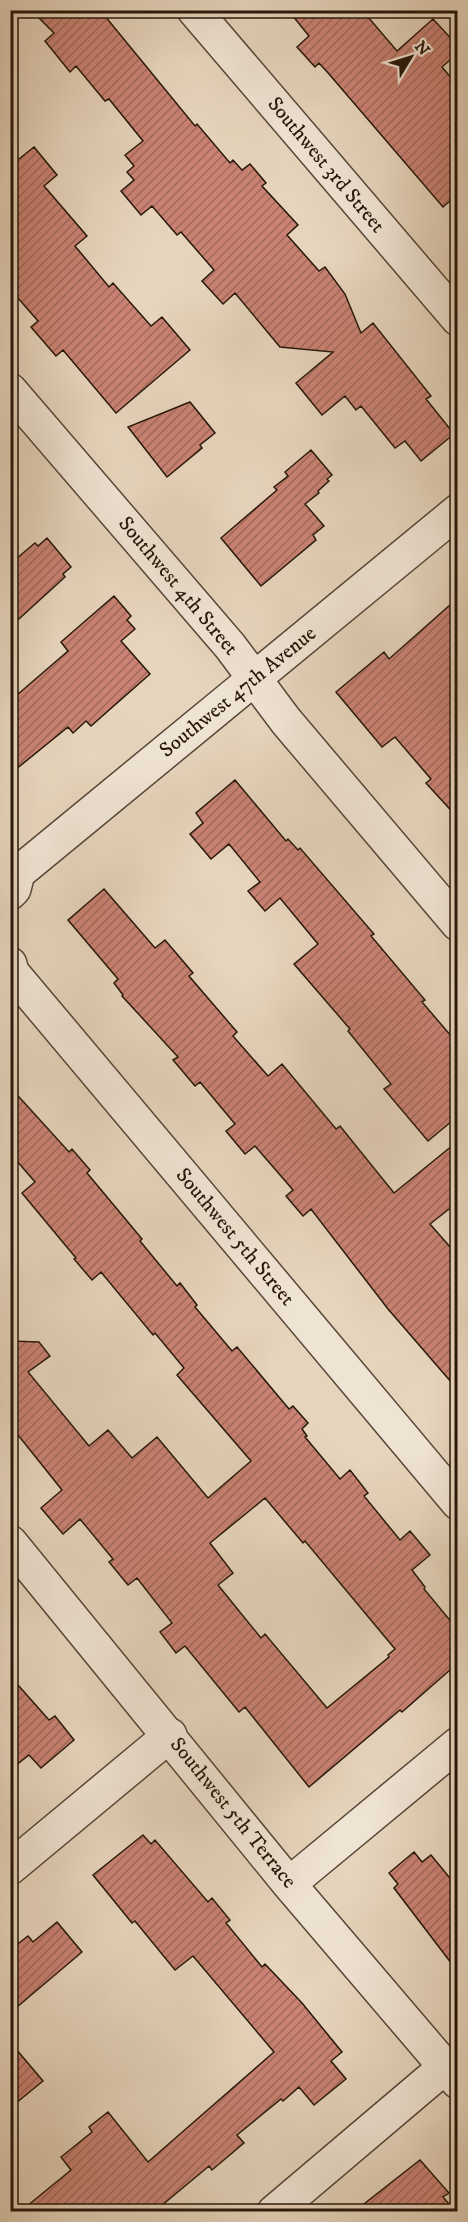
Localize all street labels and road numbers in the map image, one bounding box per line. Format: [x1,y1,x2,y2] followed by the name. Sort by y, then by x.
[262,92,391,238] street label: Southwest 3rd Street
[112,511,244,661] street label: Southwest 4th Street
[154,620,322,763] street label: Southwest 47th Avenue
[170,1163,300,1311] street label: Southwest 5th Street
[164,1732,302,1894] street label: Southwest 5th Terrace

